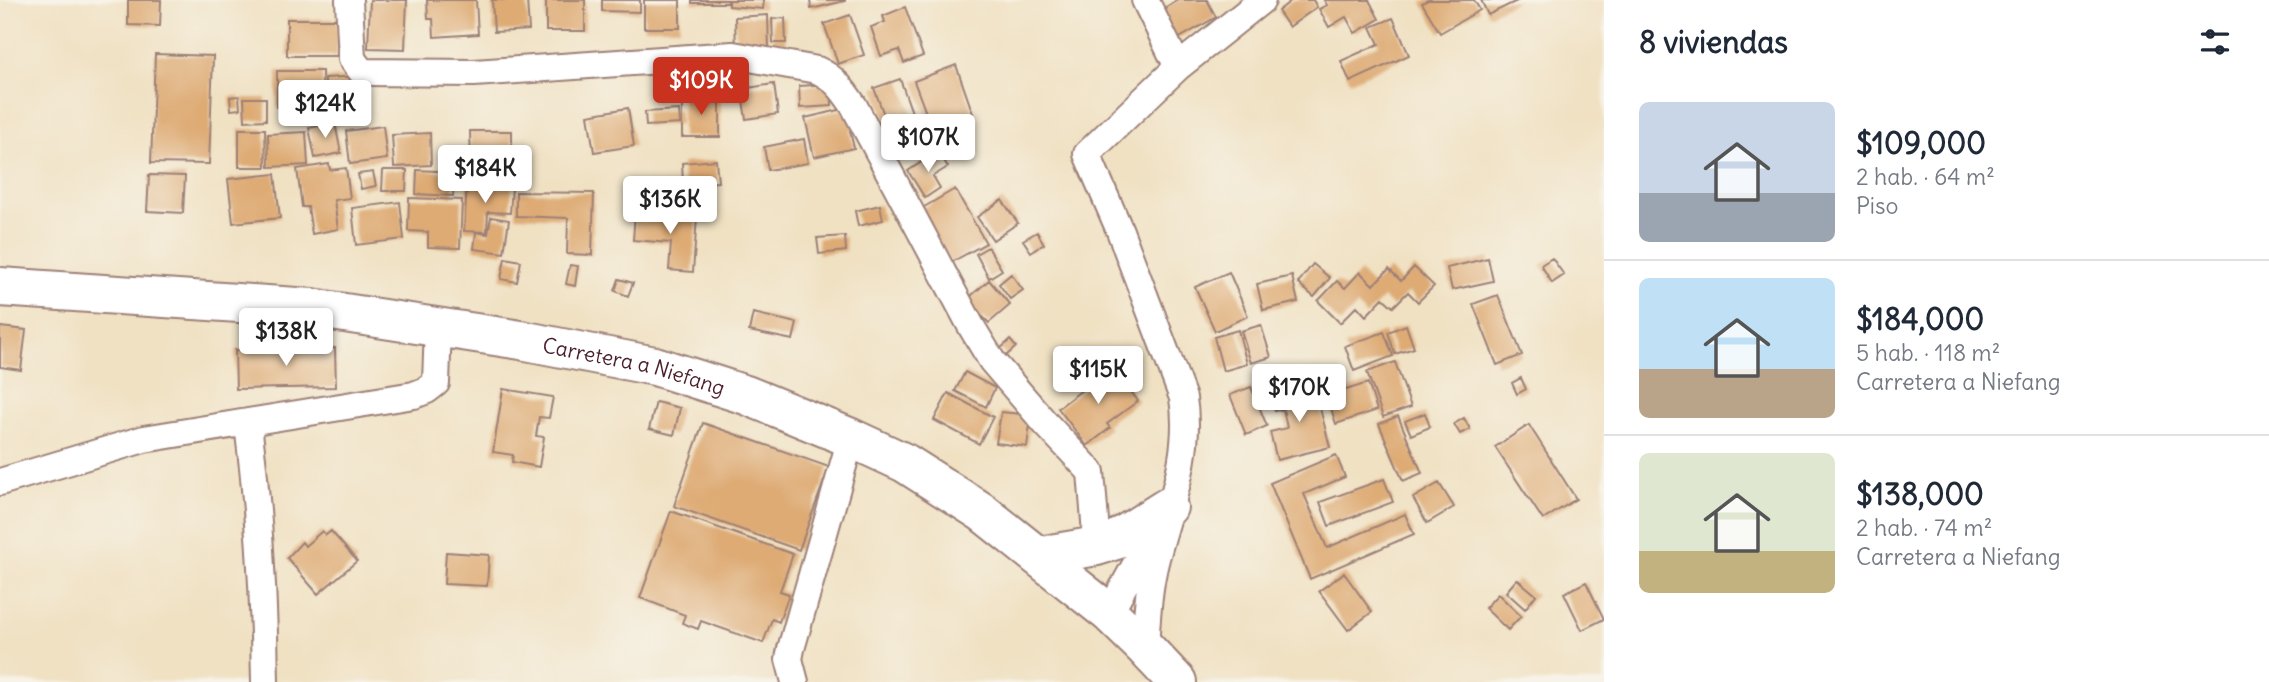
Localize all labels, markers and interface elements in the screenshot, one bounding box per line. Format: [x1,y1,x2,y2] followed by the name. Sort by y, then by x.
[1639,23,1788,61] text: 8 viviendas
[2196,23,2234,61] icon: filters
[652,58,750,117] pin: $109K
[669,65,733,94] text: $109K
[276,80,374,140] pin: $124K
[294,88,356,117] text: $124K
[879,114,977,174] pin: $107K
[897,122,959,151] text: $107K
[1856,124,1986,162] text: $109,000
[1695,130,1779,214] icon: home
[436,146,534,205] pin: $184K
[454,153,516,182] text: $184K
[1856,162,1995,191] text: 2 hab. · 64 m²
[621,176,719,236] pin: $136K
[639,184,701,213] text: $136K
[1856,191,1898,220] text: Piso
[1856,300,1984,338] text: $184,000
[1695,306,1779,390] icon: home
[237,308,335,368] pin: $138K
[255,316,317,345] text: $138K
[540,331,729,401] street label: Carretera a Niefang
[1856,338,2000,367] text: 5 hab. · 118 m²
[1049,346,1147,406] pin: $115K
[1069,354,1127,383] text: $115K
[1250,364,1348,424] pin: $170K
[1856,367,2061,396] text: Carretera a Niefang
[1268,372,1330,401] text: $170K
[1856,475,1984,513] text: $138,000
[1695,481,1779,565] icon: home
[1856,513,1992,542] text: 2 hab. · 74 m²
[1856,542,2061,571] text: Carretera a Niefang

